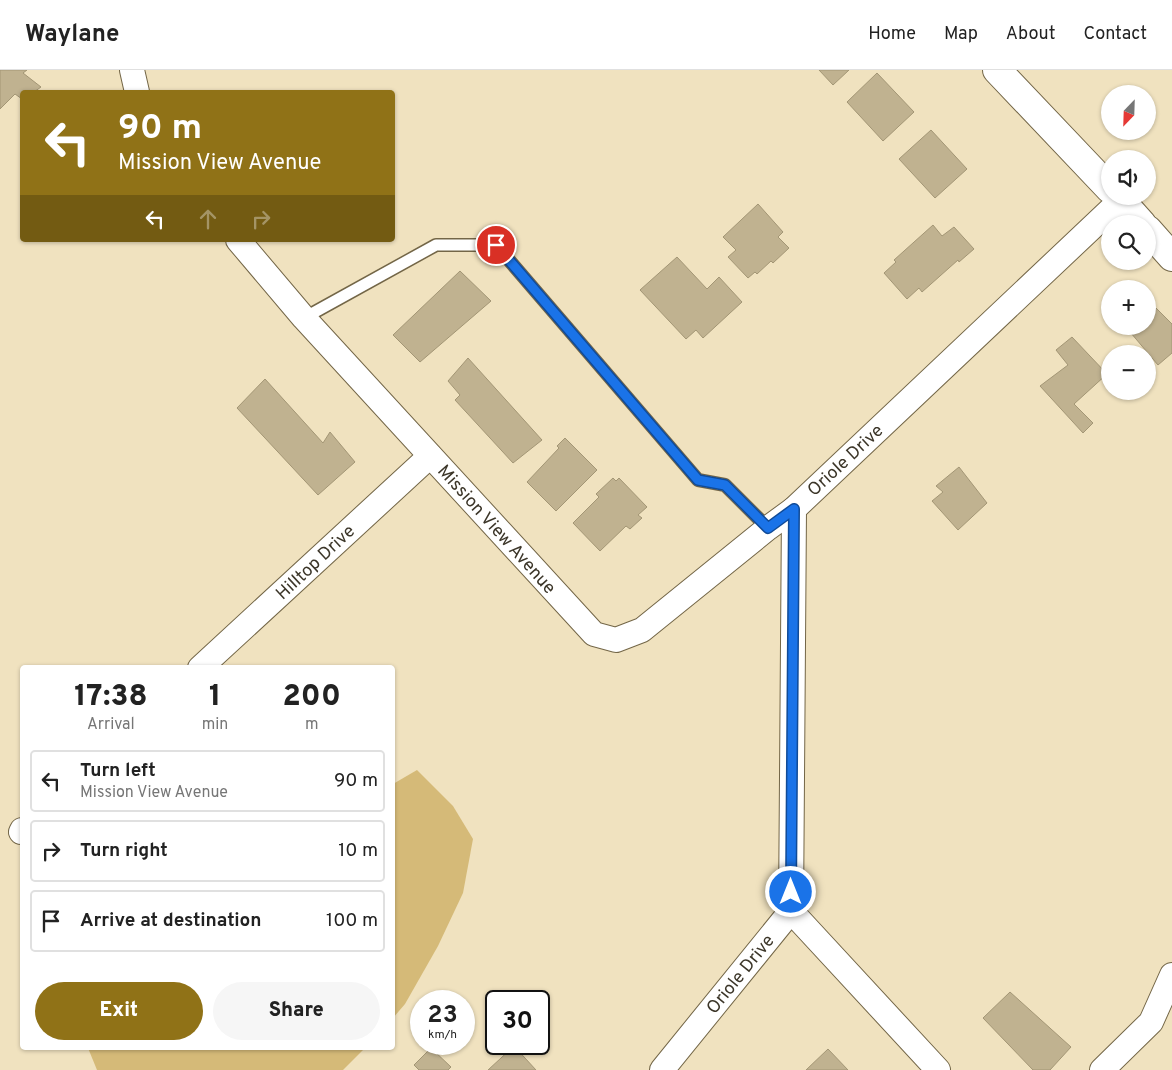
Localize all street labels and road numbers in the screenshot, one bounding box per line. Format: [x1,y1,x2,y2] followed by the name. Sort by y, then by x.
[803,420,889,502] street label: Oriole Drive
[432,460,560,600] street label: Mission View Avenue
[272,521,361,606] street label: Hilltop Drive
[702,930,780,1019] street label: Oriole Drive

